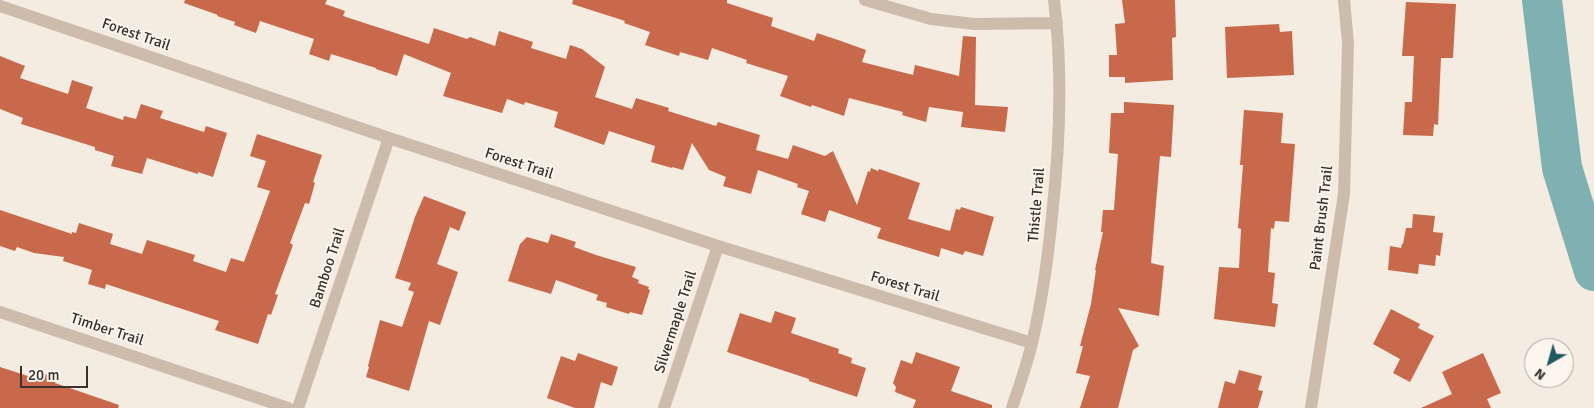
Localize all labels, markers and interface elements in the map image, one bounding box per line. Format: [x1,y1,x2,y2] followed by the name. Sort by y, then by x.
[99,15,173,55] street label: Forest Trail
[482,144,556,184] street label: Forest Trail
[1307,165,1337,271] street label: Paint Brush Trail
[1025,167,1049,243] street label: Thistle Trail
[307,225,349,311] street label: Bamboo Trail
[651,268,701,376] street label: Silvermaple Trail
[868,268,942,306] street label: Forest Trail
[68,310,146,350] street label: Timber Trail
[1524,338,1574,388] north arrow
[22,356,90,388] scale bar
[1531,365,1549,384] text: N
[28,366,59,384] text: 20 m

